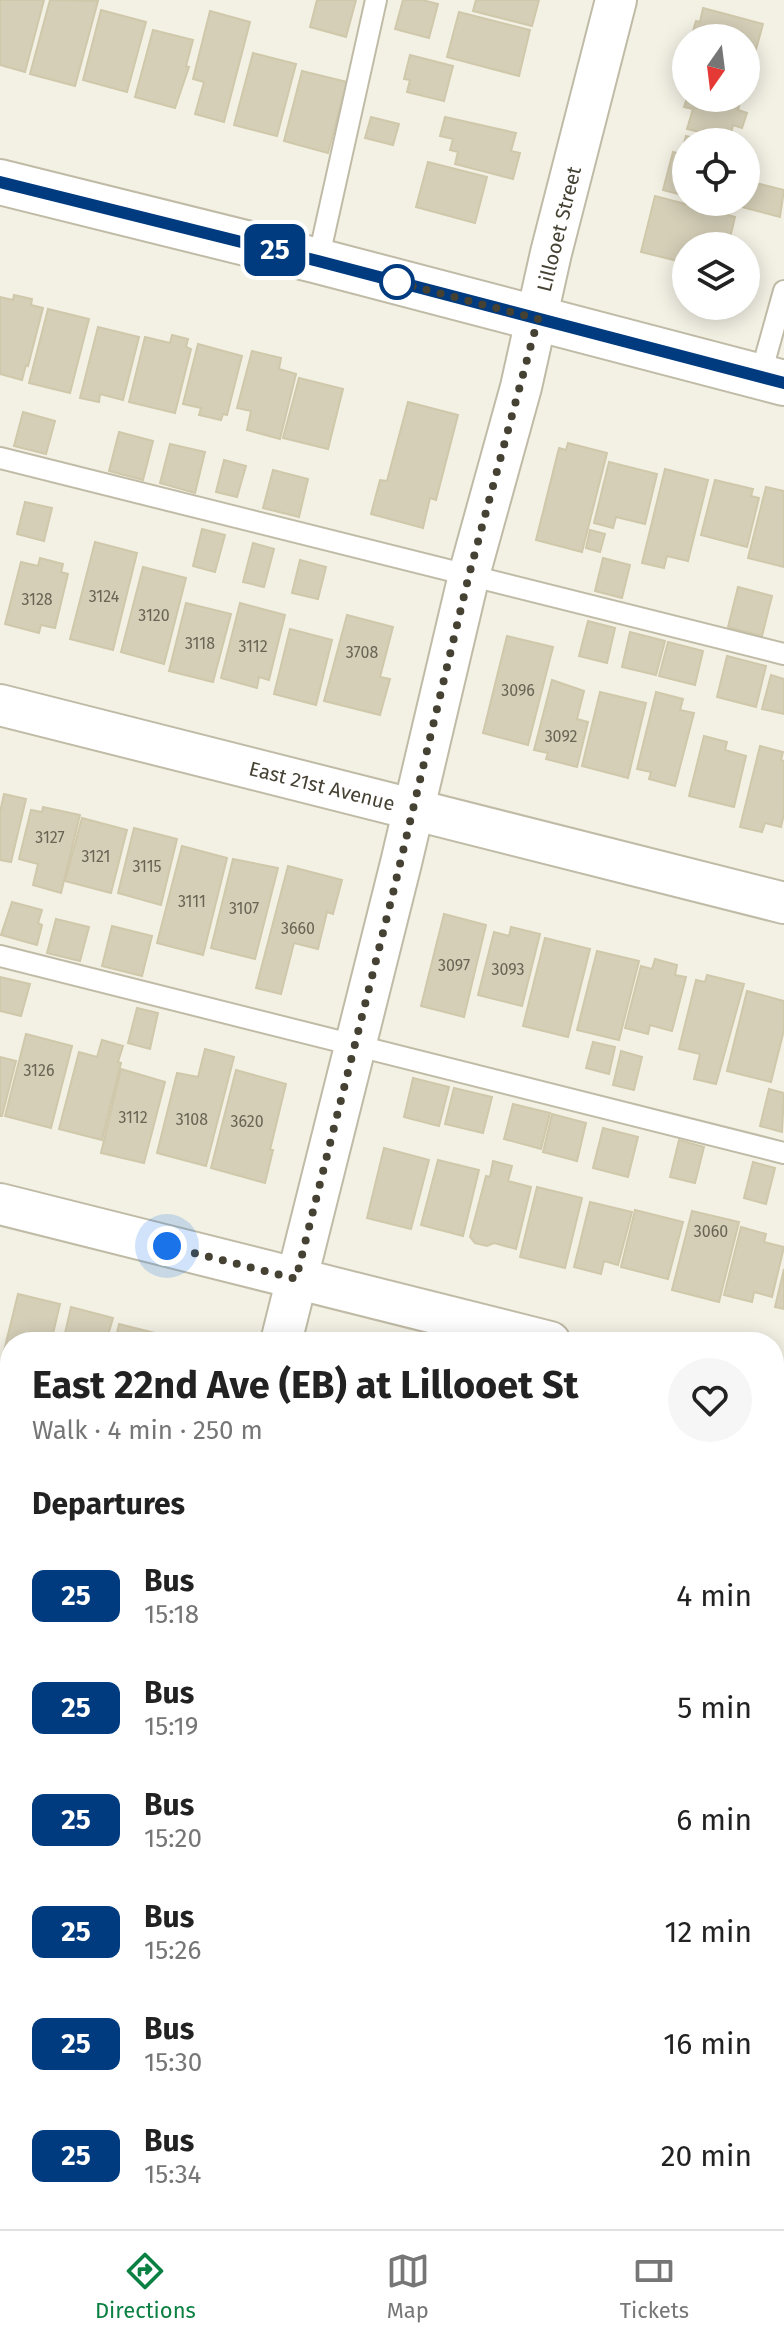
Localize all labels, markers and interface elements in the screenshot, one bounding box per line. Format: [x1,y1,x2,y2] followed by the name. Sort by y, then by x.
[672,24,760,112] north arrow
[672,24,760,320] map controls
[672,128,760,216] button: locate
[532,163,586,294] street label: Lillooet Street
[239,224,311,276] line badge: 25
[672,232,760,320] button: layers
[260,233,290,266] text: 25
[380,265,414,299] unlabelled marker
[89,587,120,606] house number: 3124
[21,590,53,609] house number: 3128
[138,606,170,625] house number: 3120
[185,634,215,653] house number: 3118
[238,637,268,656] house number: 3112
[346,643,378,662] house number: 3708
[501,681,535,700] house number: 3096
[545,727,577,746] house number: 3092
[247,756,397,816] street label: East 21st Avenue
[35,828,65,847] house number: 3127
[82,847,110,866] house number: 3121
[132,857,162,876] house number: 3115
[178,892,206,911] house number: 3111
[229,899,259,918] house number: 3107
[281,919,315,938] house number: 3660
[438,956,470,975] house number: 3097
[492,960,524,979] house number: 3093
[24,1061,54,1080] house number: 3126
[118,1108,148,1127] house number: 3112
[176,1110,208,1129] house number: 3108
[230,1112,264,1131] house number: 3620
[694,1222,728,1241] house number: 3060
[147,1226,187,1266] your location
[668,1358,752,1442] button: heart
[32,1362,578,1408] text: East 22nd Ave (EB) at Lillooet St
[32,1415,263,1446] text: Walk · 4 min · 250 m
[32,1486,185,1522] text: Departures
[144,1563,194,1599] text: Bus
[676,1578,752,1614] text: 4 min
[61,1579,91,1612] text: 25
[144,1599,199,1630] text: 15:18
[144,1675,194,1711] text: Bus
[677,1690,752,1726] text: 5 min
[61,1691,91,1724] text: 25
[144,1711,198,1742] text: 15:19
[144,1787,194,1823] text: Bus
[676,1802,752,1838] text: 6 min
[61,1803,91,1836] text: 25
[144,1823,202,1854] text: 15:20
[144,1899,194,1935] text: Bus
[664,1914,752,1950] text: 12 min
[61,1915,91,1948] text: 25
[144,1935,201,1966] text: 15:26
[144,2011,194,2047] text: Bus
[663,2026,752,2062] text: 16 min
[61,2027,91,2060] text: 25
[144,2047,202,2078] text: 15:30
[144,2123,194,2159] text: Bus
[661,2138,752,2174] text: 20 min
[61,2139,91,2172] text: 25
[144,2159,201,2190] text: 15:34
[95,2249,196,2324] tab: Directions
[386,2249,430,2324] tab: Map
[620,2249,689,2324] tab: Tickets

